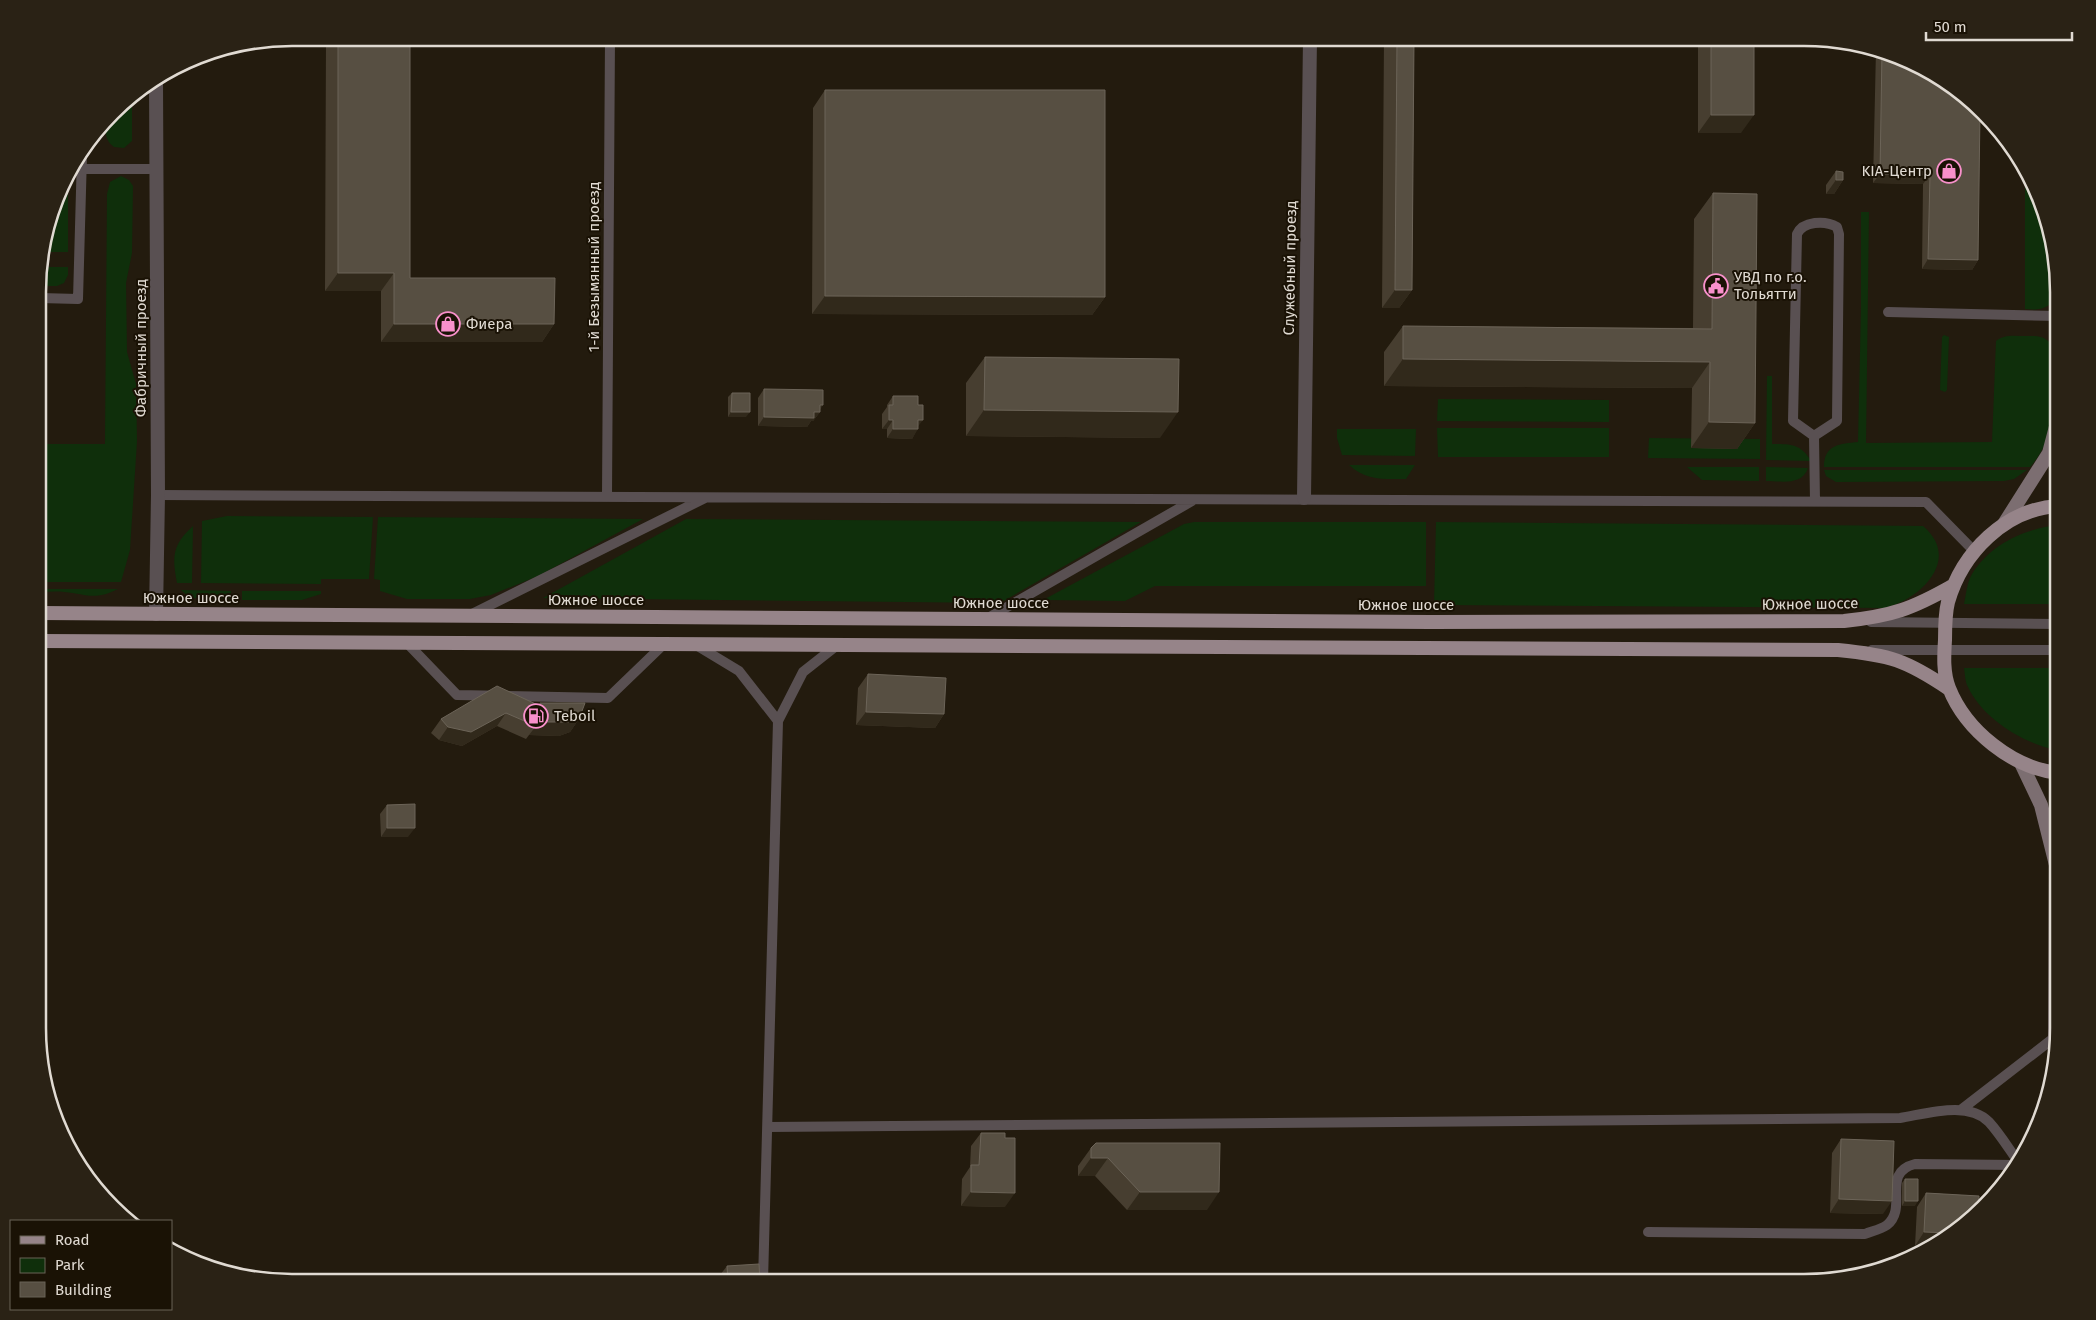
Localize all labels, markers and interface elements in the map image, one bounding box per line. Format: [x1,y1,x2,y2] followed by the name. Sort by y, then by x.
[1926,10,2072,42] scale bar
[1934,18,1967,36] text: 50 m
[1936,158,1962,184] shop icon: KIA-Центр
[1862,162,1932,180] place label: KIA-Центр
[585,182,603,352] street label: 1-й Безымянный проезд
[1280,200,1300,336] street label: Служебный проезд
[1734,268,1807,303] place label: УВД по г.о. Тольятти
[1703,273,1729,299] public building icon: УВД по г.о. Тольятти
[132,279,150,417] street label: Фабричный проезд
[435,311,461,337] shop icon: Фиера
[466,315,512,333] place label: Фиера
[143,589,239,607] street label: Южное шоссе
[548,591,644,609] street label: Южное шоссе
[953,594,1049,612] street label: Южное шоссе
[1762,594,1858,614] street label: Южное шоссе
[1358,596,1454,614] street label: Южное шоссе
[523,703,549,729] fuel station icon: Teboil
[554,707,596,725] place label: Teboil
[10,1220,172,1310] legend
[55,1231,90,1249] text: Road
[55,1256,85,1274] text: Park
[55,1281,111,1299] text: Building

